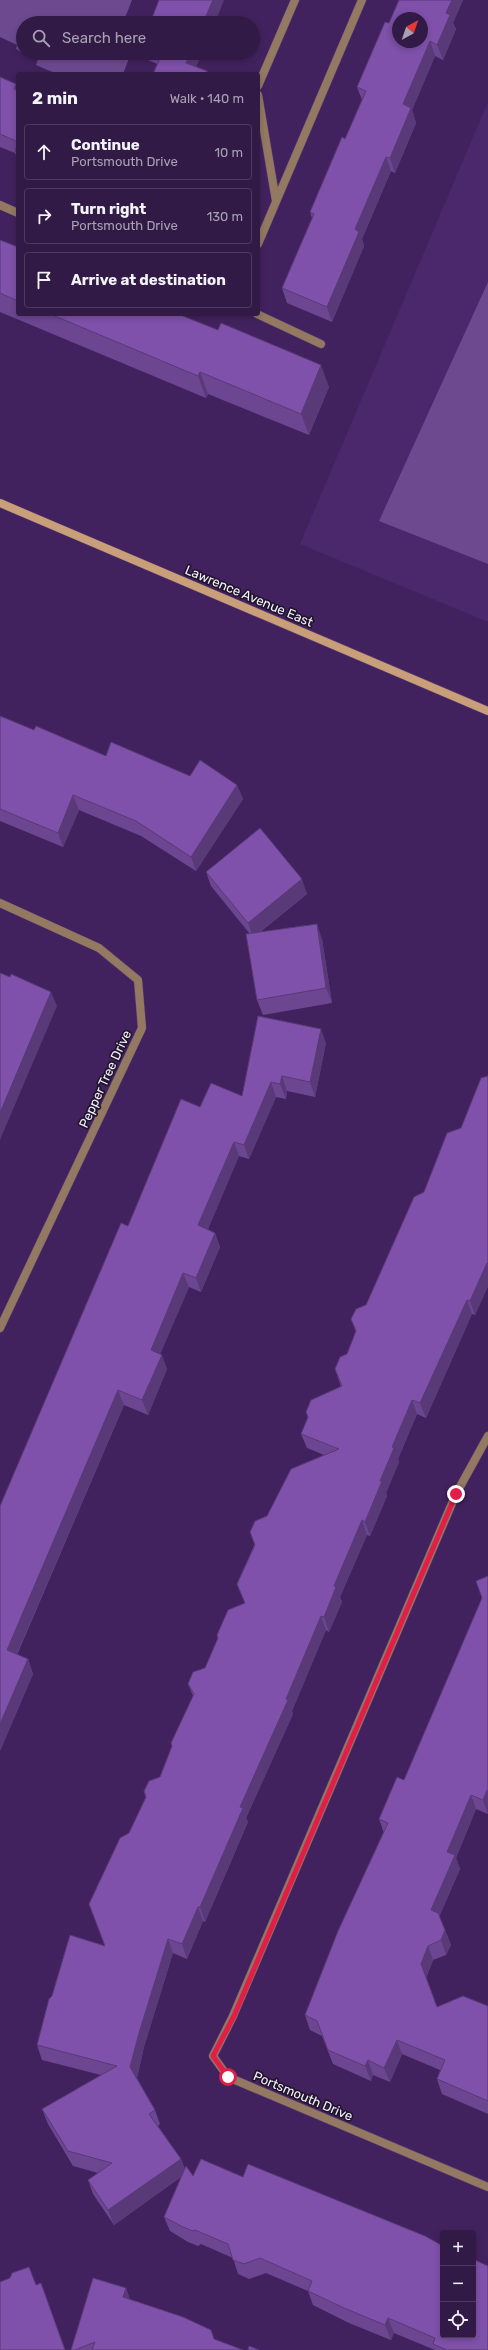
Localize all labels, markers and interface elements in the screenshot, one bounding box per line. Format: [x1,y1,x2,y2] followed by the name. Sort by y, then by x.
[392,12,428,48] north arrow
[16,16,260,60] search box
[30,27,52,49] icon: search
[62,29,146,47] text: Search here
[32,88,78,108] text: 2 min
[170,91,244,106] text: Walk · 140 m
[71,136,140,154] text: Continue
[33,141,55,163] icon: ahead
[214,145,243,160] text: 10 m
[71,154,178,169] text: Portsmouth Drive
[71,200,146,218] text: Turn right
[33,205,55,227] icon: right
[207,209,243,224] text: 130 m
[71,218,178,233] text: Portsmouth Drive
[33,269,55,291] icon: arrive
[71,271,226,289] text: Arrive at destination
[183,562,315,630] street label: Lawrence Avenue East
[76,1028,134,1130] street label: Pepper Tree Drive
[447,1485,465,1503] route end
[219,2068,237,2086] route start
[251,2068,355,2124] street label: Portsmouth Drive
[440,2230,476,2338] map controls
[440,2230,476,2266] button: +
[440,2266,476,2302] button: −
[440,2302,476,2338] button: locate

